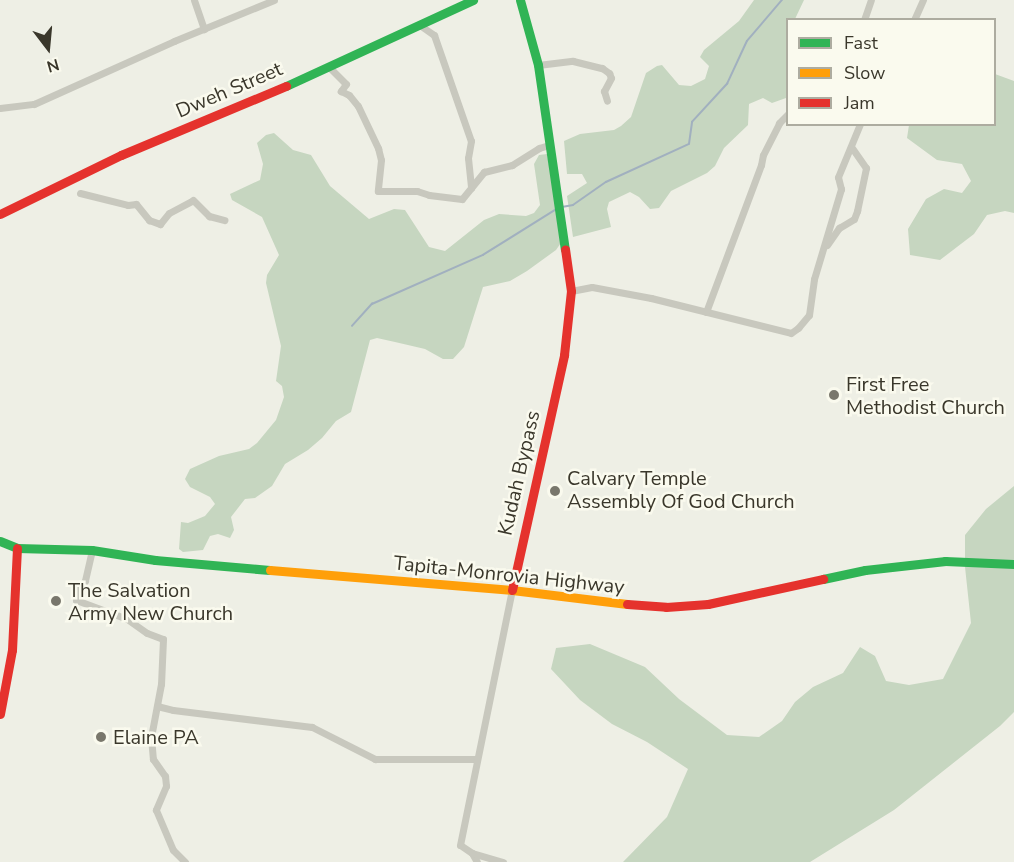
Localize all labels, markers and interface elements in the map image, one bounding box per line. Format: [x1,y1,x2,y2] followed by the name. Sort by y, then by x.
[18,18,78,78] north arrow
[786,18,996,126] legend
[844,31,878,55] text: Fast
[44,53,62,78] text: N
[172,57,286,123] street label: Dweh Street
[844,61,885,85] text: Slow
[844,91,875,115] text: Jam
[846,372,1005,419] place label: First Free Methodist Church
[827,388,841,402] marker: First Free Methodist Church
[493,408,545,538] street label: Kudah Bypass
[567,467,794,514] place label: Calvary Temple Assembly Of God Church
[548,484,562,498] marker: Calvary Temple Assembly Of God Church
[392,551,626,599] street label: Tapita-Monrovia Highway
[68,578,233,625] place label: The Salvation Army New Church
[49,594,63,608] marker: The Salvation Army New Church
[113,725,199,749] place label: Elaine PA
[94,730,108,744] marker: Elaine PA

